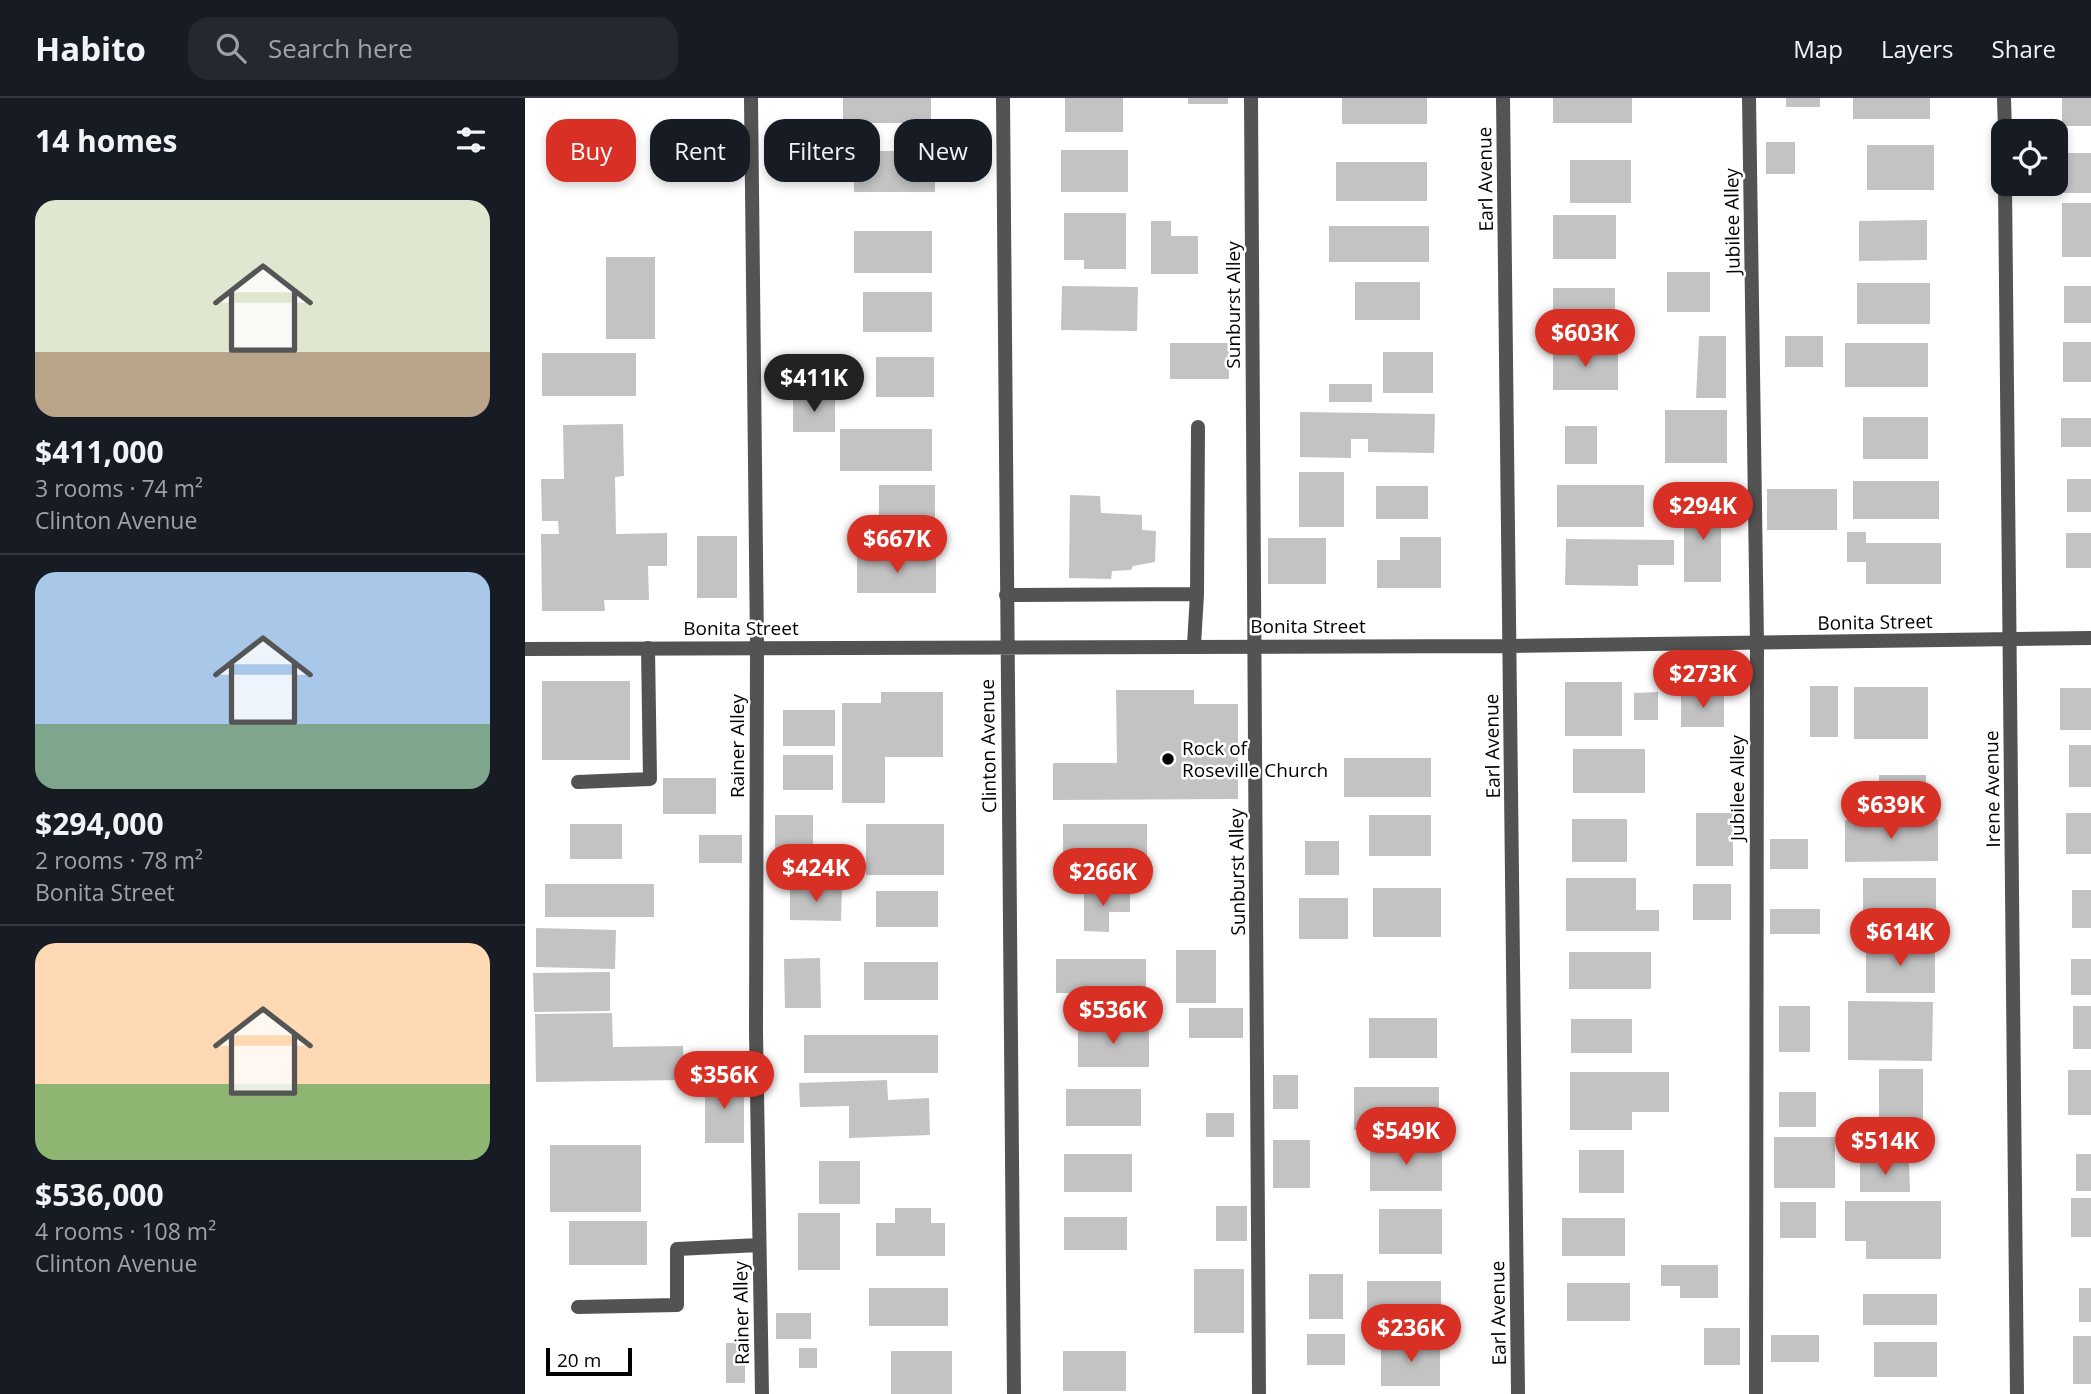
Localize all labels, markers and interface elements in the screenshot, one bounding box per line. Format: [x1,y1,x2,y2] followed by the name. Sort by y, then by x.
[188,17,678,80] search box
[35,26,146,71] text: Habito
[212,29,250,67] icon: search
[268,30,413,66] text: Search here
[1793,32,1843,65] text: Map
[1881,32,1954,65] text: Layers
[1992,32,2056,65] text: Share
[546,119,636,182] chip: Buy
[650,119,750,182] chip: Rent
[764,119,880,182] chip: Filters
[894,119,992,182] chip: New
[1991,119,2068,196] map controls
[1991,119,2068,196] button: locate
[35,120,178,161] text: 14 homes
[452,121,490,159] icon: filters
[1471,126,1499,232] street label: Earl Avenue
[1718,167,1746,276] street label: Jubilee Alley
[1220,241,1246,369] street label: Sunburst Alley
[200,245,326,371] icon: home
[1536,310,1634,369] pin: $603K
[1551,316,1619,348] text: $603K
[765,354,863,414] pin: $411K
[780,361,848,393] text: $411K
[35,431,164,472] text: $411,000
[35,472,203,504] text: 3 rooms · 74 m²
[1654,482,1752,542] pin: $294K
[1669,489,1737,521] text: $294K
[35,504,197,536] text: Clinton Avenue
[848,516,946,575] pin: $667K
[863,522,931,554] text: $667K
[1817,608,1933,636] street label: Bonita Street
[1250,613,1366,639] street label: Bonita Street
[683,615,799,641] street label: Bonita Street
[200,617,326,743] icon: home
[1654,650,1752,710] pin: $273K
[1669,657,1737,689] text: $273K
[974,679,1002,813] street label: Clinton Avenue
[1478,693,1506,799] street label: Earl Avenue
[724,694,750,798] street label: Rainer Alley
[1978,730,2006,848] street label: Irene Avenue
[1182,735,1328,783] place label: Rock of Roseville Church
[1724,735,1750,843] street label: Jubilee Alley
[1160,751,1176,767] marker: Rock of Roseville Church
[1842,782,1940,841] pin: $639K
[1857,788,1925,820] text: $639K
[35,803,164,844] text: $294,000
[1223,808,1251,936] street label: Sunburst Alley
[35,844,203,876] text: 2 rooms · 78 m²
[767,844,865,904] pin: $424K
[1054,848,1152,908] pin: $266K
[782,851,850,883] text: $424K
[1069,855,1137,887] text: $266K
[35,876,175,908] text: Bonita Street
[1851,908,1949,968] pin: $614K
[1866,915,1934,947] text: $614K
[1064,986,1162,1046] pin: $536K
[200,988,326,1114] icon: home
[1079,993,1147,1025] text: $536K
[675,1052,773,1111] pin: $356K
[690,1058,758,1090] text: $356K
[1357,1108,1455,1167] pin: $549K
[1372,1114,1440,1146] text: $549K
[1836,1118,1934,1177] pin: $514K
[1851,1124,1919,1156] text: $514K
[35,1174,164,1215] text: $536,000
[35,1215,216,1247] text: 4 rooms · 108 m²
[35,1247,197,1279] text: Clinton Avenue
[727,1260,755,1365] street label: Rainer Alley
[1484,1260,1512,1366] street label: Earl Avenue
[1362,1304,1460,1364] pin: $236K
[1377,1311,1445,1343] text: $236K
[546,1345,632,1377] scale bar
[557,1347,601,1373] text: 20 m

